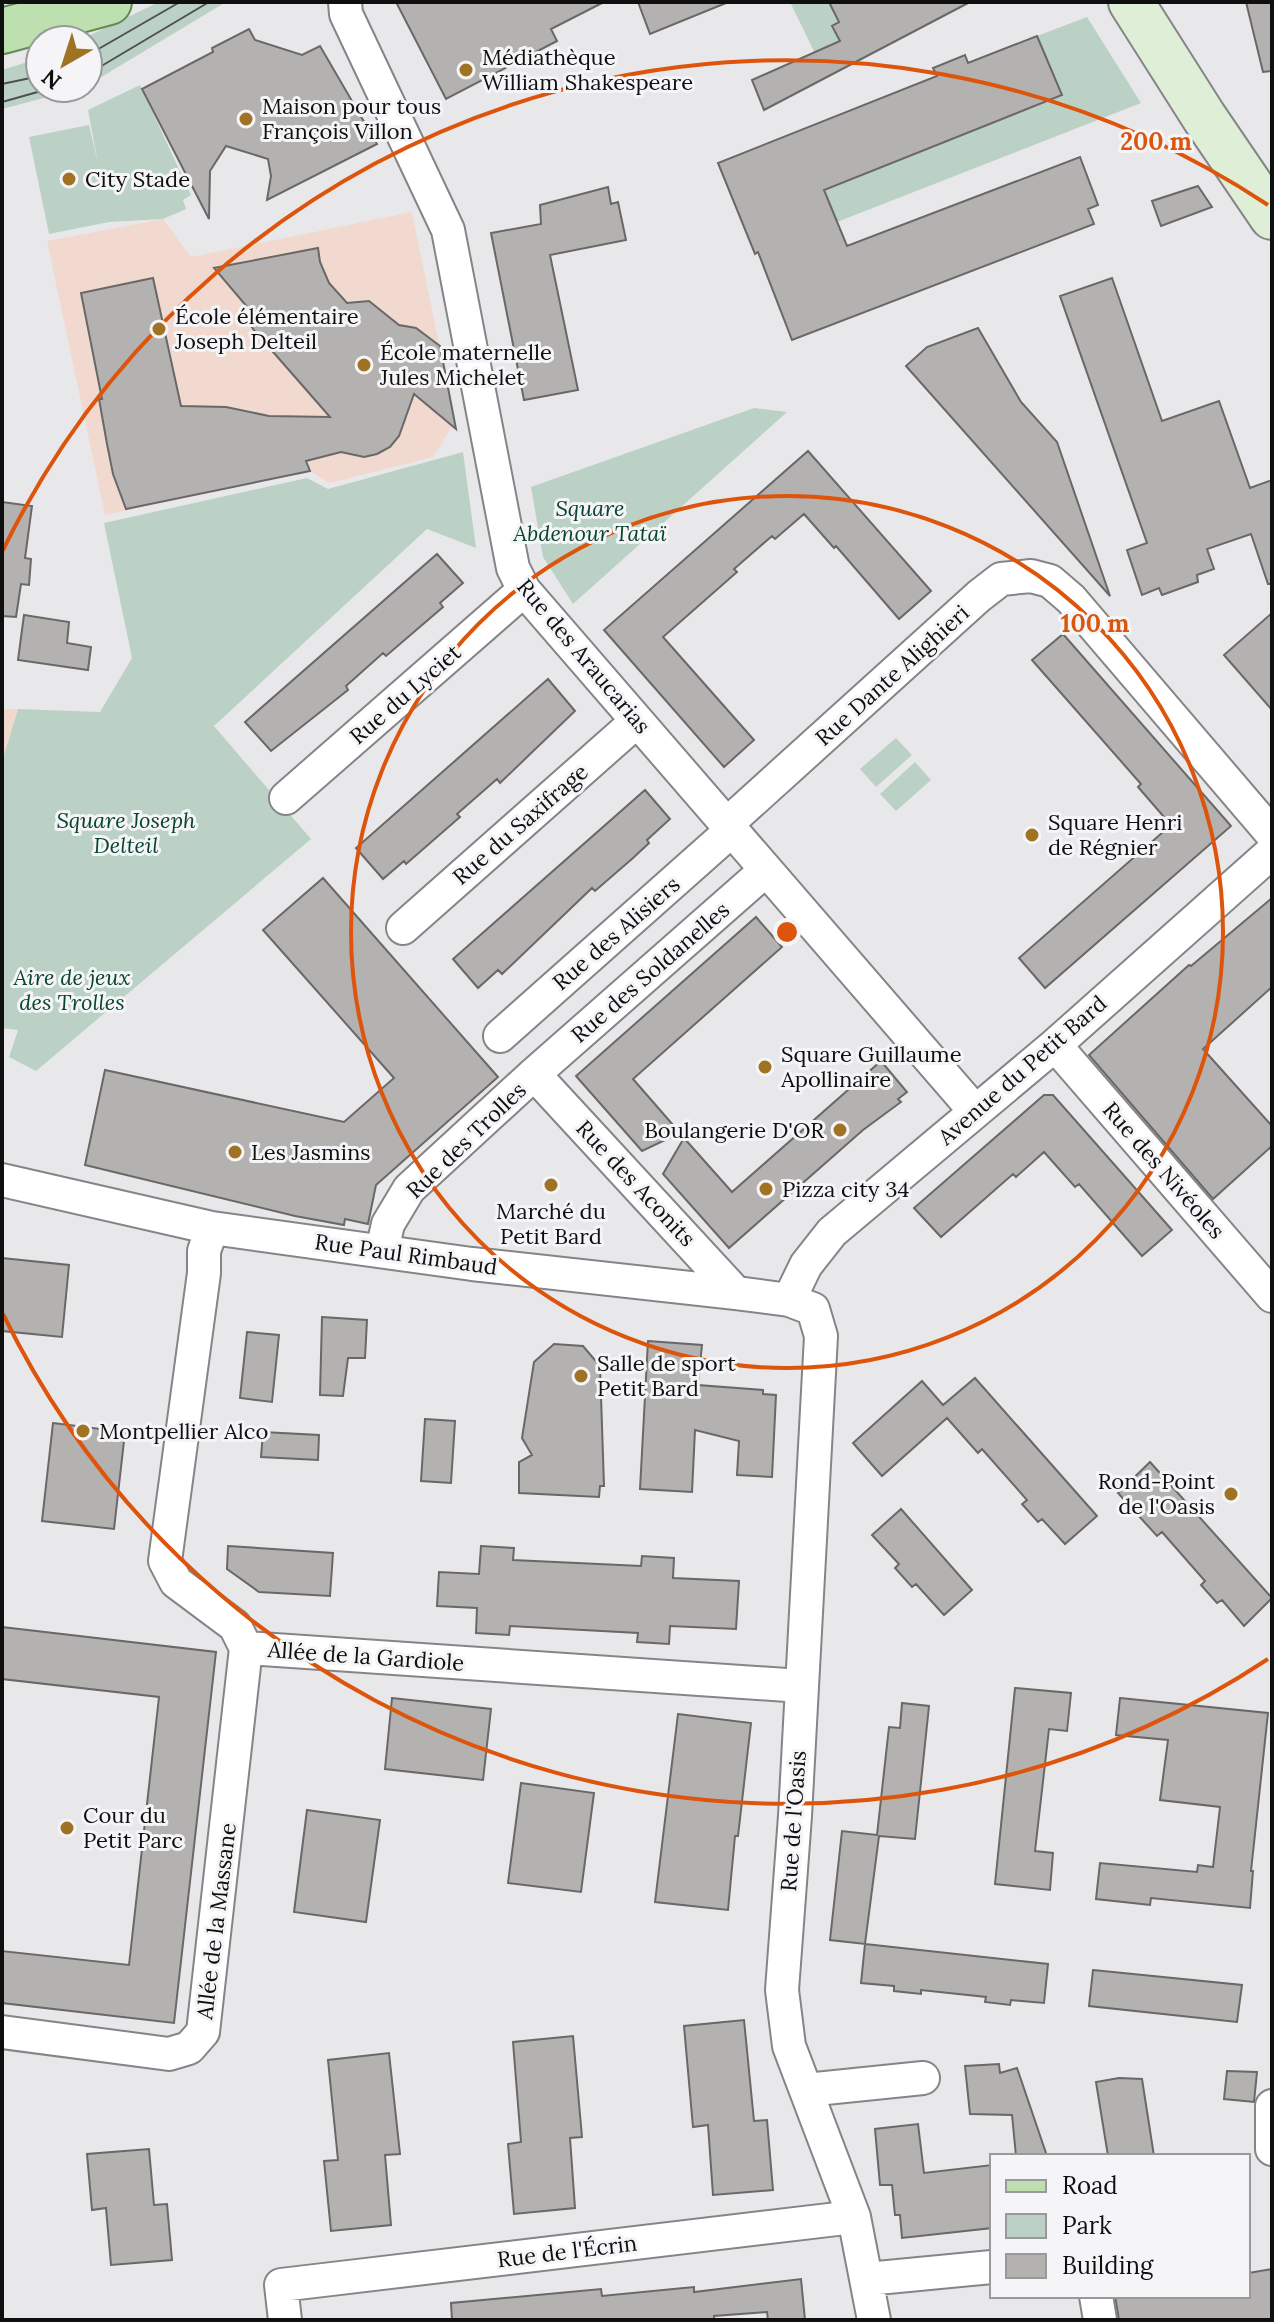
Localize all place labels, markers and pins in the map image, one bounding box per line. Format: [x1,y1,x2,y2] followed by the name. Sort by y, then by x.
[482,43,693,96] place label: Médiathèque William Shakespeare
[457,61,475,79] marker: Médiathèque William Shakespeare
[262,92,441,145] place label: Maison pour tous François Villon
[237,110,255,128] marker: Maison pour tous François Villon
[85,165,190,193] place label: City Stade
[60,170,78,188] marker: City Stade
[174,302,359,355] place label: École élémentaire Joseph Delteil
[150,320,168,338] marker: École élémentaire Joseph Delteil
[379,338,552,391] place label: École maternelle Jules Michelet
[355,356,373,374] marker: École maternelle Jules Michelet
[1048,808,1182,861] place label: Square Henri de Régnier
[1023,826,1041,844] marker: Square Henri de Régnier
[773,918,801,946] centre of rings
[780,1040,962,1093] place label: Square Guillaume Apollinaire
[756,1058,774,1076] marker: Square Guillaume Apollinaire
[644,1116,824,1144] place label: Boulangerie D'OR
[831,1121,849,1139] marker: Boulangerie D'OR
[251,1138,370,1166] place label: Les Jasmins
[226,1143,244,1161] marker: Les Jasmins
[782,1175,909,1203] place label: Pizza city 34
[542,1176,560,1194] marker: Marché du Petit Bard
[757,1180,775,1198] marker: Pizza city 34
[496,1197,606,1250] place label: Marché du Petit Bard
[597,1349,736,1402] place label: Salle de sport Petit Bard
[572,1367,590,1385] marker: Salle de sport Petit Bard
[99,1417,268,1445] place label: Montpellier Alco
[74,1422,92,1440] marker: Montpellier Alco
[1098,1467,1215,1520] place label: Rond-Point de l'Oasis
[1222,1485,1240,1503] marker: Rond-Point de l'Oasis
[83,1801,183,1854] place label: Cour du Petit Parc
[58,1819,76,1837] marker: Cour du Petit Parc

